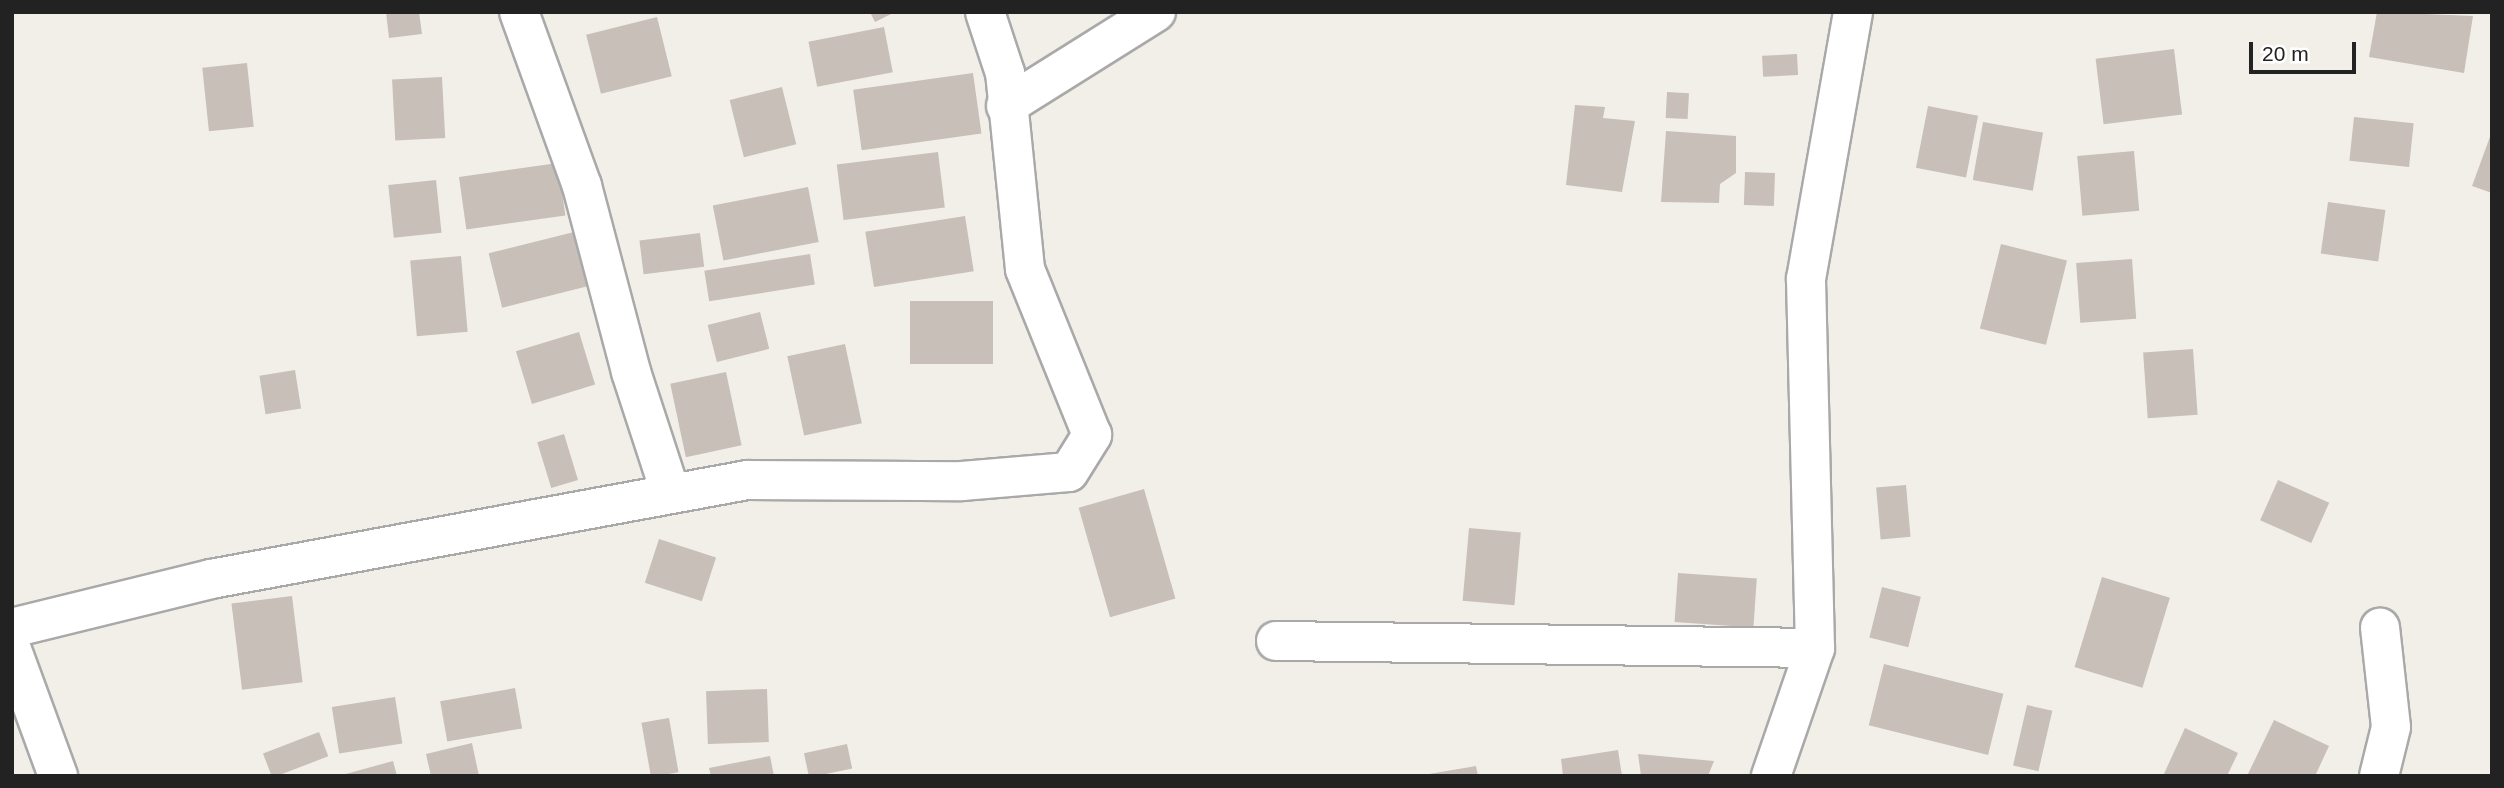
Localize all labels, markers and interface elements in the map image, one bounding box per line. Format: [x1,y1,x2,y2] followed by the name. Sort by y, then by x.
[2252,28,2359,72] scale bar
[2262,42,2309,65] text: 20 m

